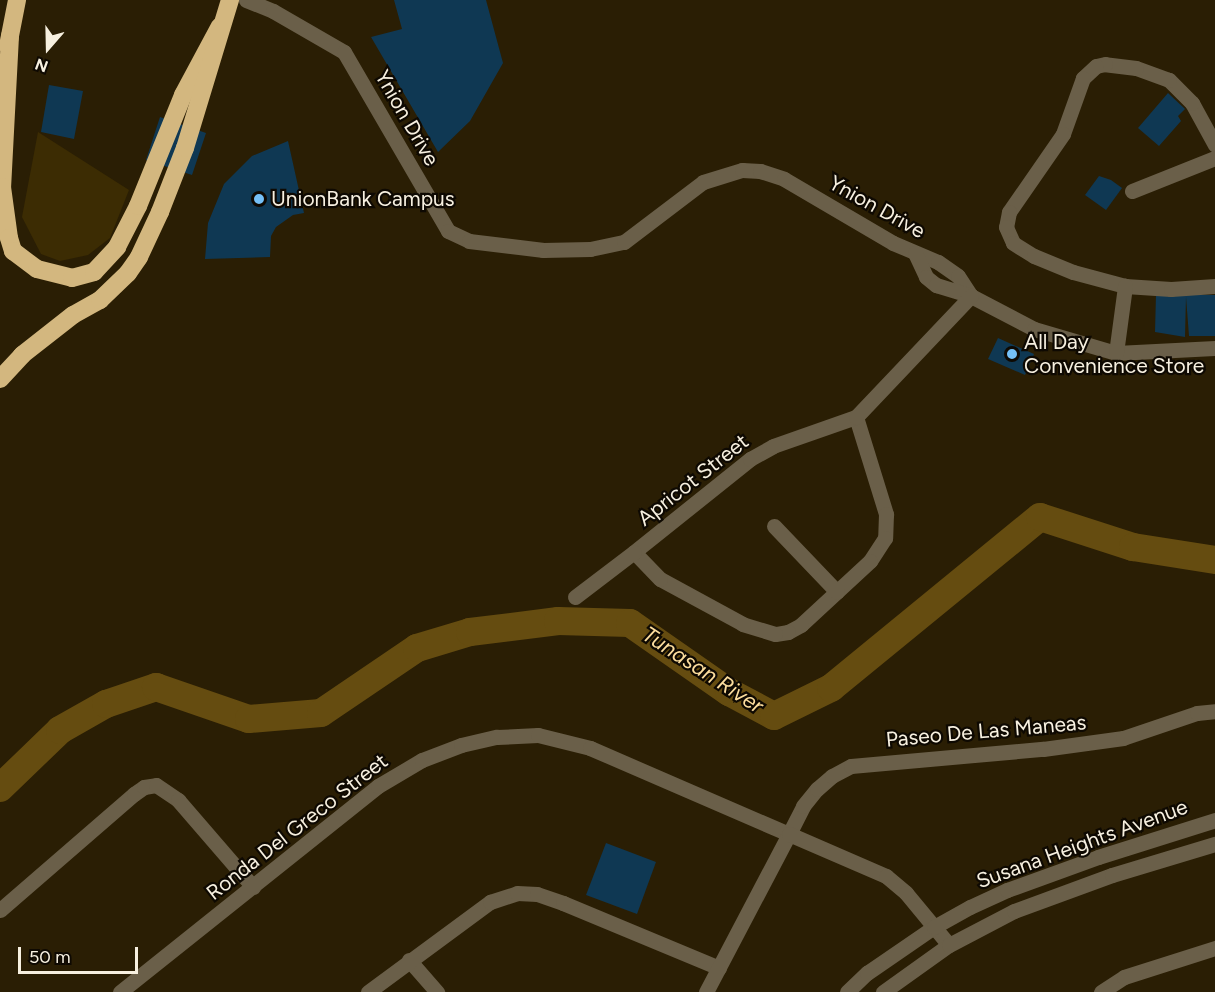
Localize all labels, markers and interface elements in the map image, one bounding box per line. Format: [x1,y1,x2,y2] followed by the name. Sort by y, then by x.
[18,18,78,78] north arrow
[33,54,51,76] text: N
[370,66,444,170] street label: Ynion Drive
[824,170,930,244] street label: Ynion Drive
[271,186,455,212] place label: UnionBank Campus
[252,192,266,206] marker: UnionBank Campus
[1024,329,1204,379] place label: All Day Convenience Store
[1005,347,1019,361] marker: All Day Convenience Store
[632,429,754,531] street label: Apricot Street
[637,621,769,719] water label: Tunasan River
[885,710,1087,752] street label: Paseo De Las Maneas
[201,748,393,906] street label: Ronda Del Greco Street
[973,794,1191,894] street label: Susana Heights Avenue
[21,935,141,973] scale bar
[29,946,71,968] text: 50 m

